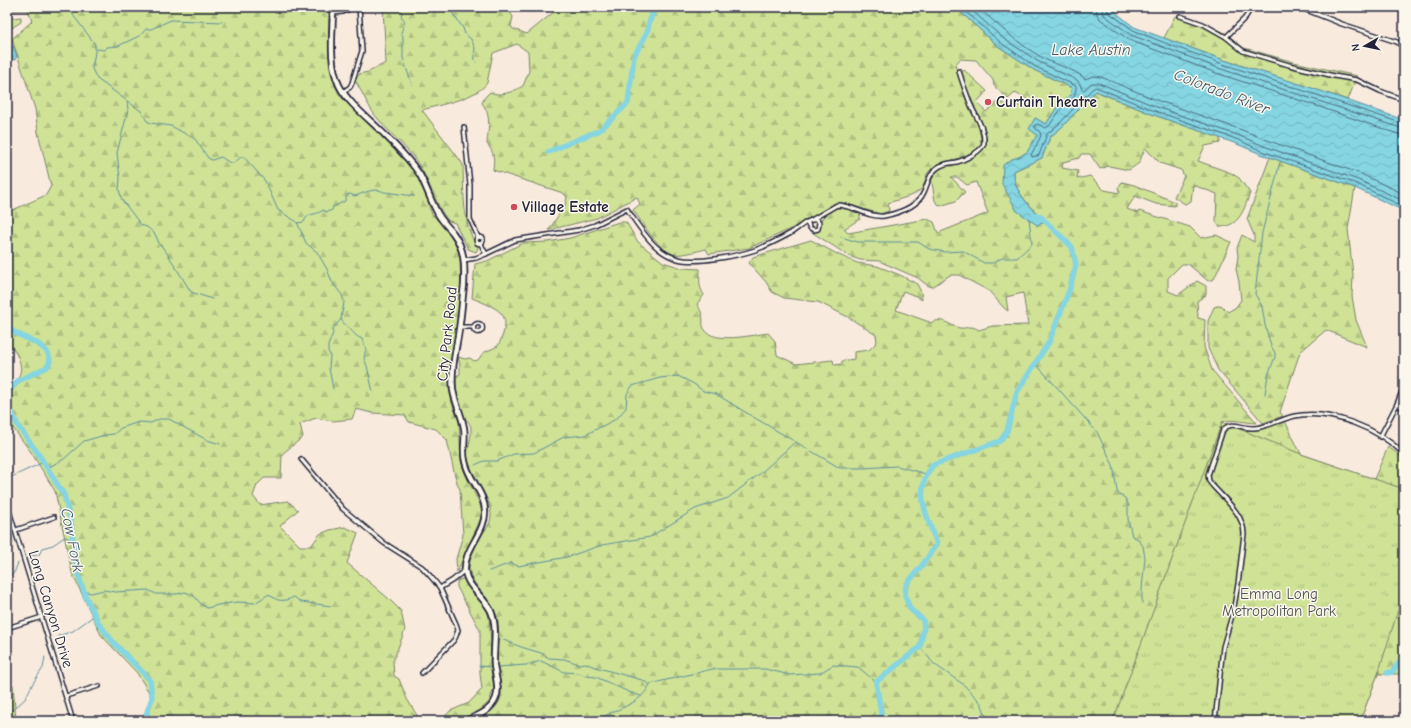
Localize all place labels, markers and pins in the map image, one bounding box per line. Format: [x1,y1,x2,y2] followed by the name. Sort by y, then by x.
[996,93,1097,111] place label: Curtain Theatre
[983,97,993,107] marker: Curtain Theatre
[522,198,609,216] place label: Village Estate
[509,202,519,212] marker: Village Estate

